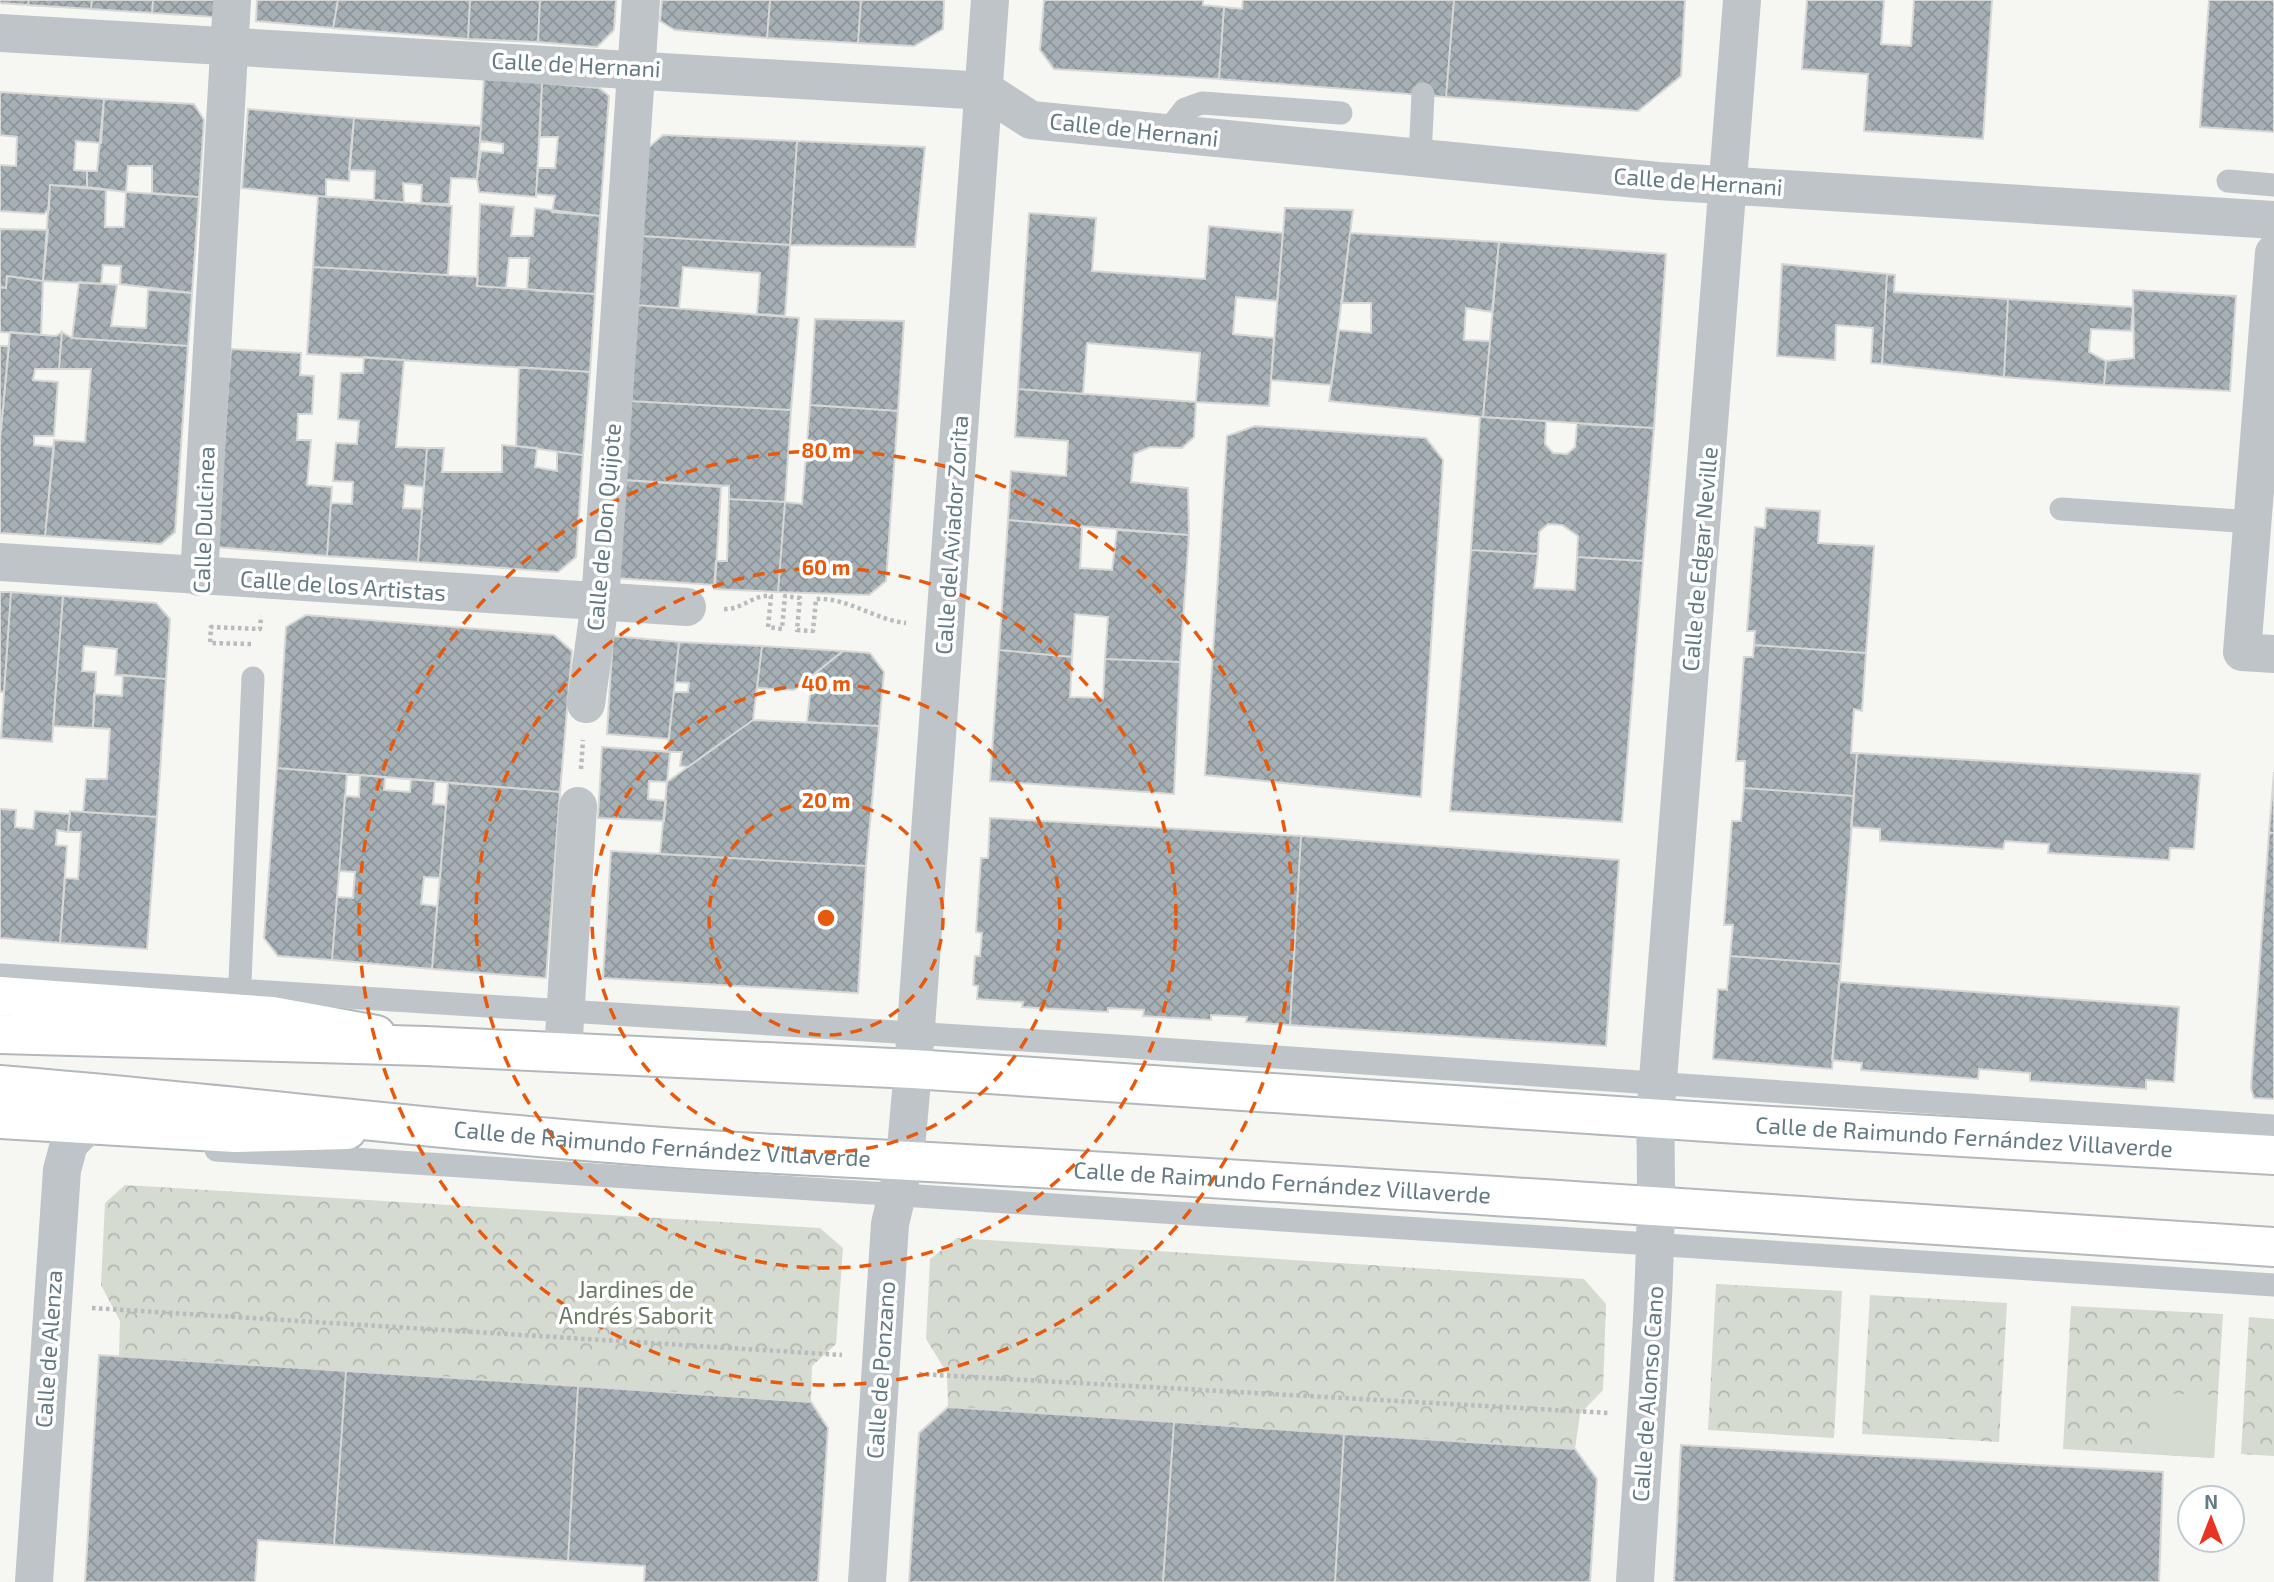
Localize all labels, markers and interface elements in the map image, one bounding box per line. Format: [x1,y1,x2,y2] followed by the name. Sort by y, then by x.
[491,46,661,82] street label: Calle de Hernani
[1048,106,1220,152] street label: Calle de Hernani
[1613,161,1784,201] street label: Calle de Hernani
[929,414,973,656] street label: Calle del Aviador Zorita
[580,422,626,632] street label: Calle de Don Quijote
[801,437,851,462] text: 80 m
[186,446,220,594] street label: Calle Dulcinea
[1675,446,1723,672] street label: Calle de Edgar Neville
[802,554,850,579] text: 60 m
[239,564,447,606] street label: Calle de los Artistas
[801,670,851,695] text: 40 m
[802,787,850,812] text: 20 m
[814,906,838,930] centre of rings
[1755,1110,2174,1162] street label: Calle de Raimundo Fernández Villaverde
[453,1114,872,1172] street label: Calle de Raimundo Fernández Villaverde
[1073,1155,1492,1209] street label: Calle de Raimundo Fernández Villaverde
[29,1269,67,1429] street label: Calle de Alenza
[559,1275,713,1329] park label: Jardines de Andrés Saborit
[860,1280,900,1460] street label: Calle de Ponzano
[1625,1285,1669,1503] street label: Calle de Alonso Cano
[2176,1484,2246,1554] north arrow
[2204,1490,2218,1513] text: N

